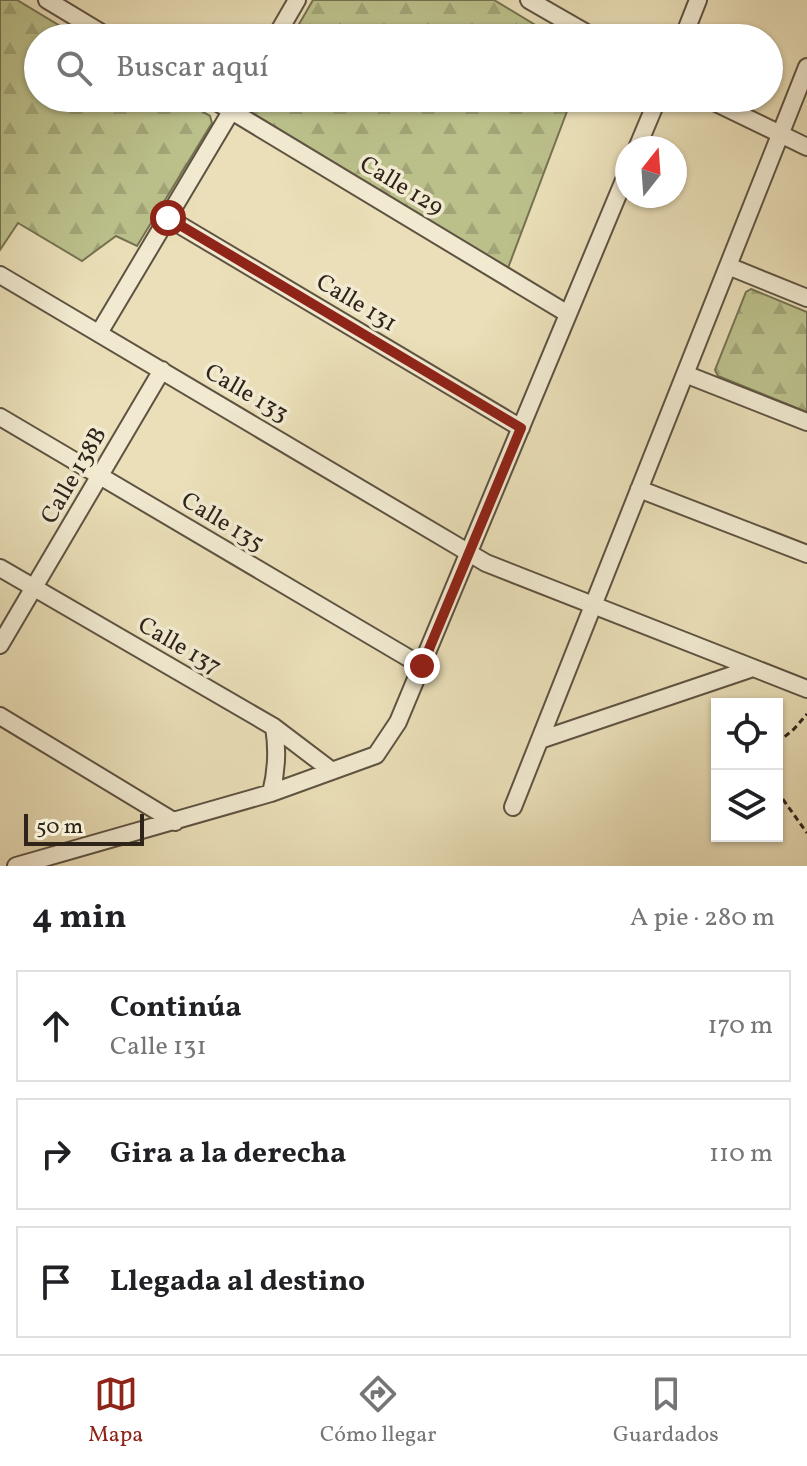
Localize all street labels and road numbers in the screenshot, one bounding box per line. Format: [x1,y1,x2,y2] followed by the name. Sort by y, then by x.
[353,148,449,225] street label: Calle 129
[309,266,403,341] street label: Calle 131
[198,356,294,431] street label: Calle 133
[33,421,116,531] street label: Calle 138B
[174,485,270,561] street label: Calle 135
[131,609,227,684] street label: Calle 137

